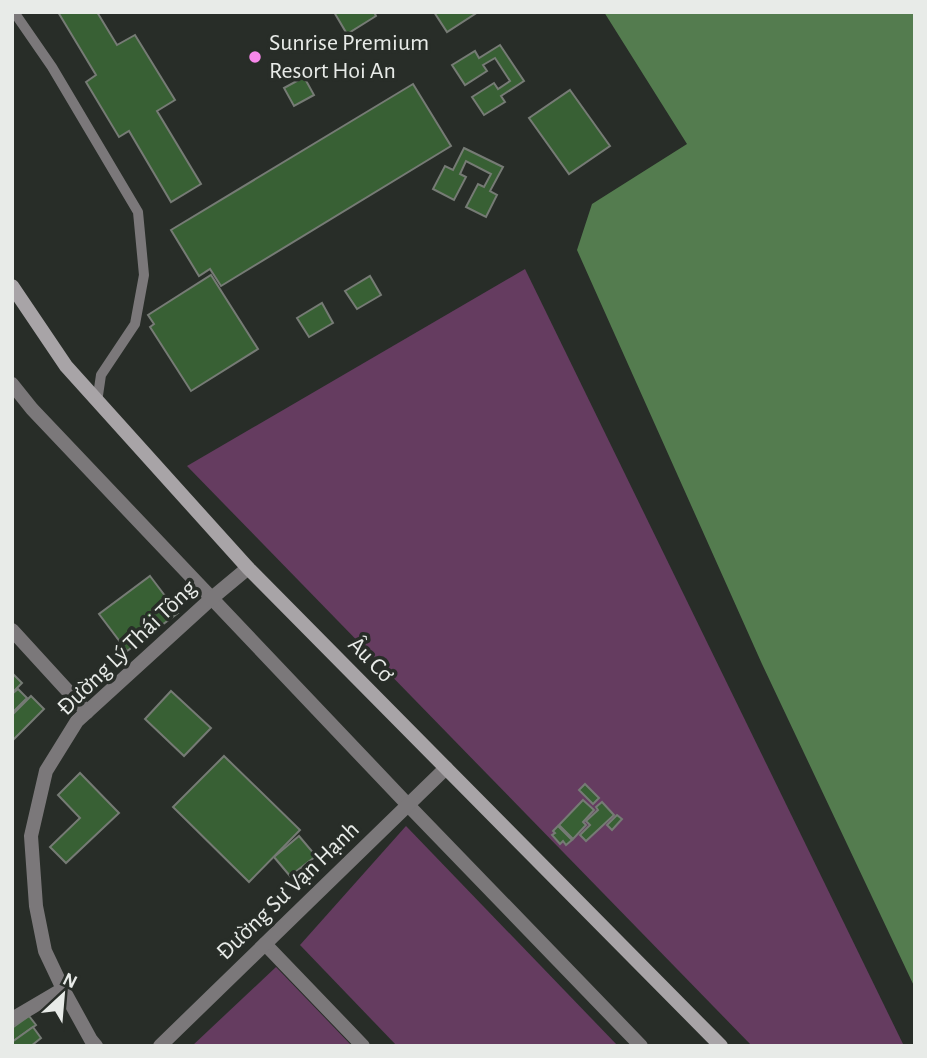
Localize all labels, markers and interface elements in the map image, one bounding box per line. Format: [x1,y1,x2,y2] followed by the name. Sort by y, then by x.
[269,31,429,83] place label: Sunrise Premium Resort Hoi An
[247,49,263,65] marker: Sunrise Premium Resort Hoi An
[53,576,201,720] street label: Đường Lý Thái Tông
[343,631,400,688] street label: Âu Cơ
[212,817,364,965] street label: Đường Sư Vạn Hạnh
[28,960,98,1030] north arrow
[60,970,80,993] text: N

